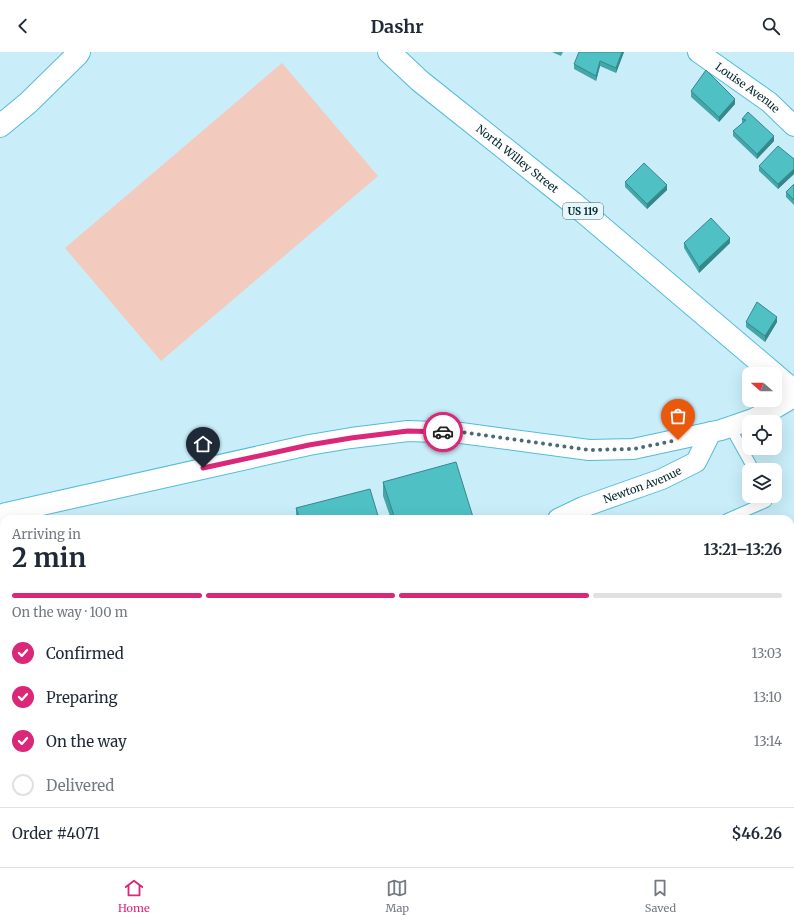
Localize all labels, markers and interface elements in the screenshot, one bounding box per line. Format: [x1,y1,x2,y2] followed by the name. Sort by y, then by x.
[12,15,34,37] icon: back
[370,15,424,38] text: Dashr
[760,15,782,37] icon: search
[713,59,783,116] street label: Louise Avenue
[473,122,562,196] street label: North Willey Street
[563,203,603,219] road number: US 119
[742,367,782,407] north arrow
[742,367,782,503] map controls
[661,399,695,440] pin
[667,405,689,427] icon: bag
[423,412,463,452] courier
[742,415,782,455] button: locate
[432,421,454,443] icon: car
[186,427,220,468] pin
[192,433,214,455] icon: home
[601,463,684,506] street label: Newton Avenue
[742,463,782,503] button: layers
[12,526,81,543] text: Arriving in
[704,540,782,559] text: 13:21–13:26
[12,541,86,574] text: 2 min
[12,604,128,621] text: On the way · 100 m
[12,642,34,664] icon: check
[46,644,124,663] text: Confirmed
[751,645,782,662] text: 13:03
[12,686,34,708] icon: check
[46,688,118,707] text: Preparing
[753,689,782,706] text: 13:10
[12,730,34,752] icon: check
[46,732,127,751] text: On the way
[754,733,782,750] text: 13:14
[46,776,114,795] text: Delivered
[12,824,100,843] text: Order #4071
[731,824,782,843] text: $46.26
[118,877,150,915] tab: Home
[386,877,409,915] tab: Map
[645,877,676,915] tab: Saved

